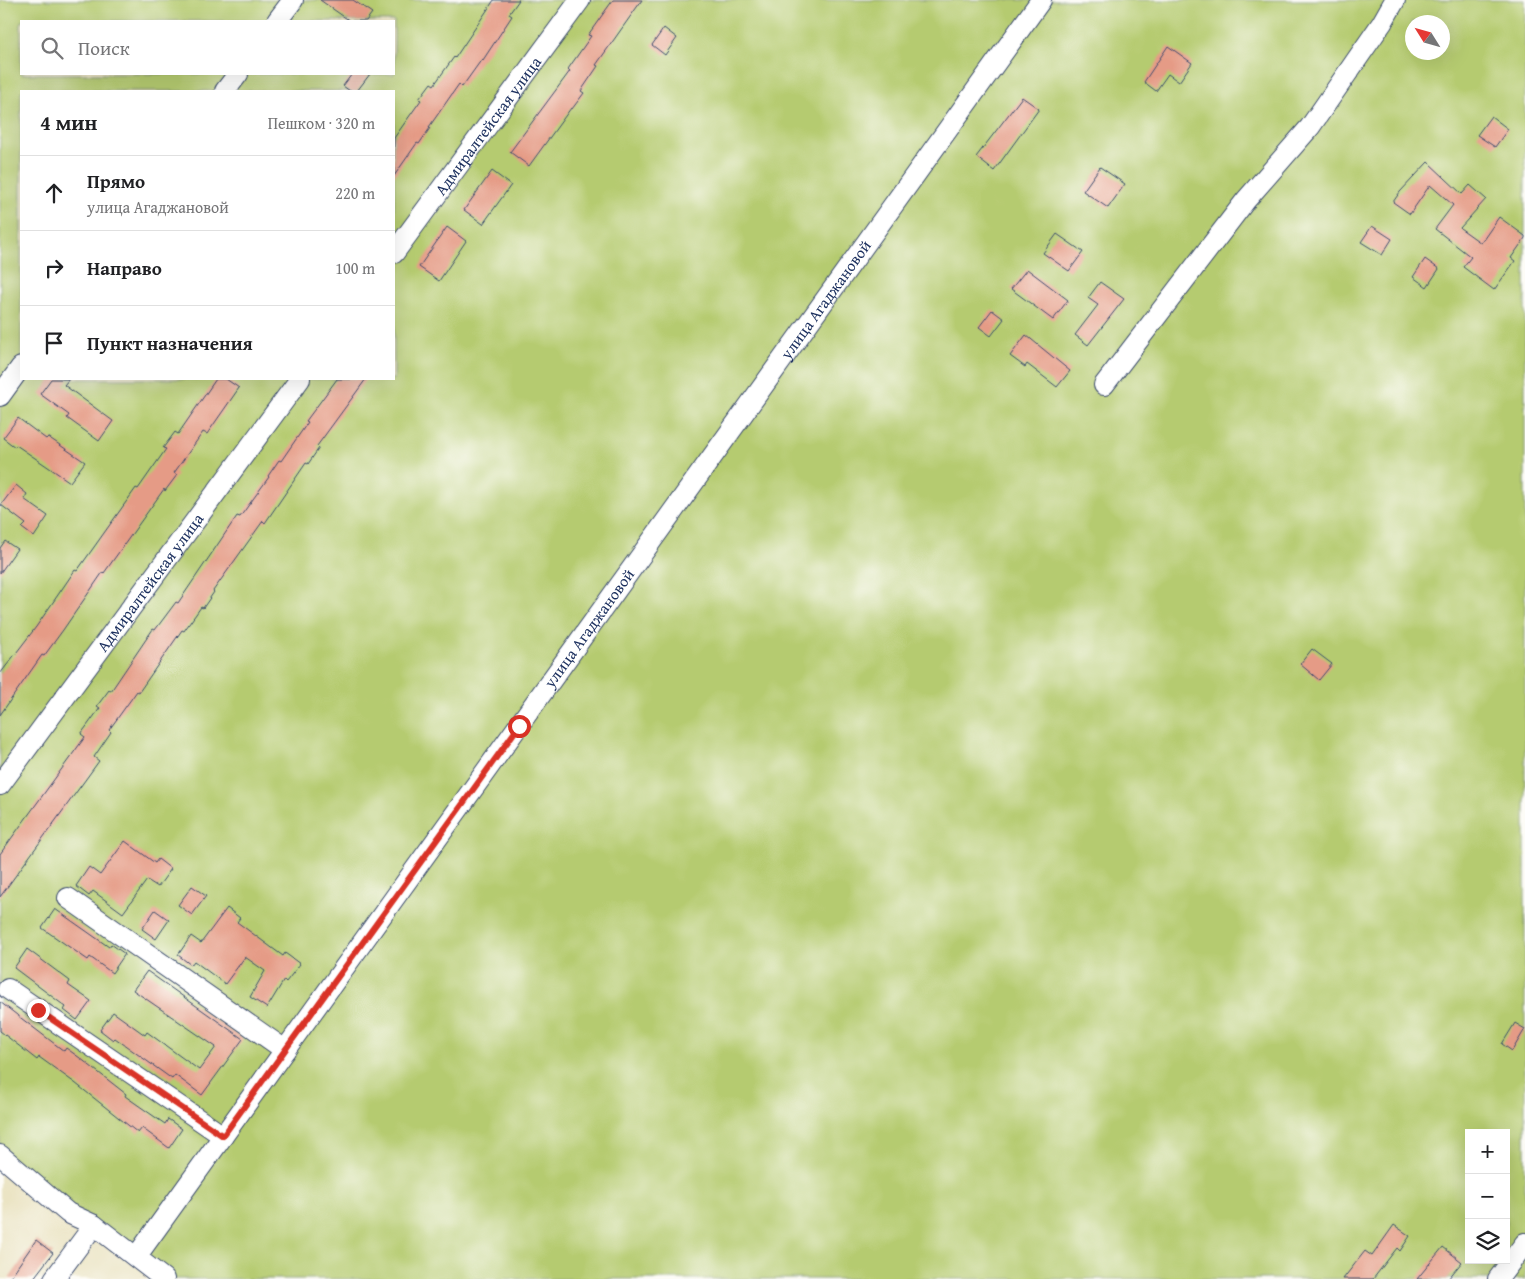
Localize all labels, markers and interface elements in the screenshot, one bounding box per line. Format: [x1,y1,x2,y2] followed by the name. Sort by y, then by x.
[1405,15,1450,60] north arrow
[20,20,395,75] search box
[38,34,66,62] icon: search
[78,34,130,62] text: Поиск
[428,51,547,200] street label: Адмиралтейская улица
[40,107,97,138] text: 4 мин
[268,111,375,135] text: Пешком · 320 m
[87,167,145,195] text: Прямо
[40,179,68,207] icon: ahead
[335,181,375,205] text: 220 m
[87,195,229,219] text: улица Агаджановой
[774,234,877,365] street label: улица Агаджановой
[40,254,68,282] icon: right
[87,254,162,282] text: Направо
[335,256,375,280] text: 100 m
[40,329,68,357] icon: arrive
[87,329,253,357] text: Пункт назначения
[90,508,209,657] street label: Адмиралтейская улица
[537,563,640,693] street label: улица Агаджановой
[508,715,531,738] route start
[27,999,50,1022] route end
[1465,1129,1510,1264] map controls
[1465,1129,1510,1174] button: +
[1465,1174,1510,1219] button: −
[1465,1219,1510,1264] button: layers

